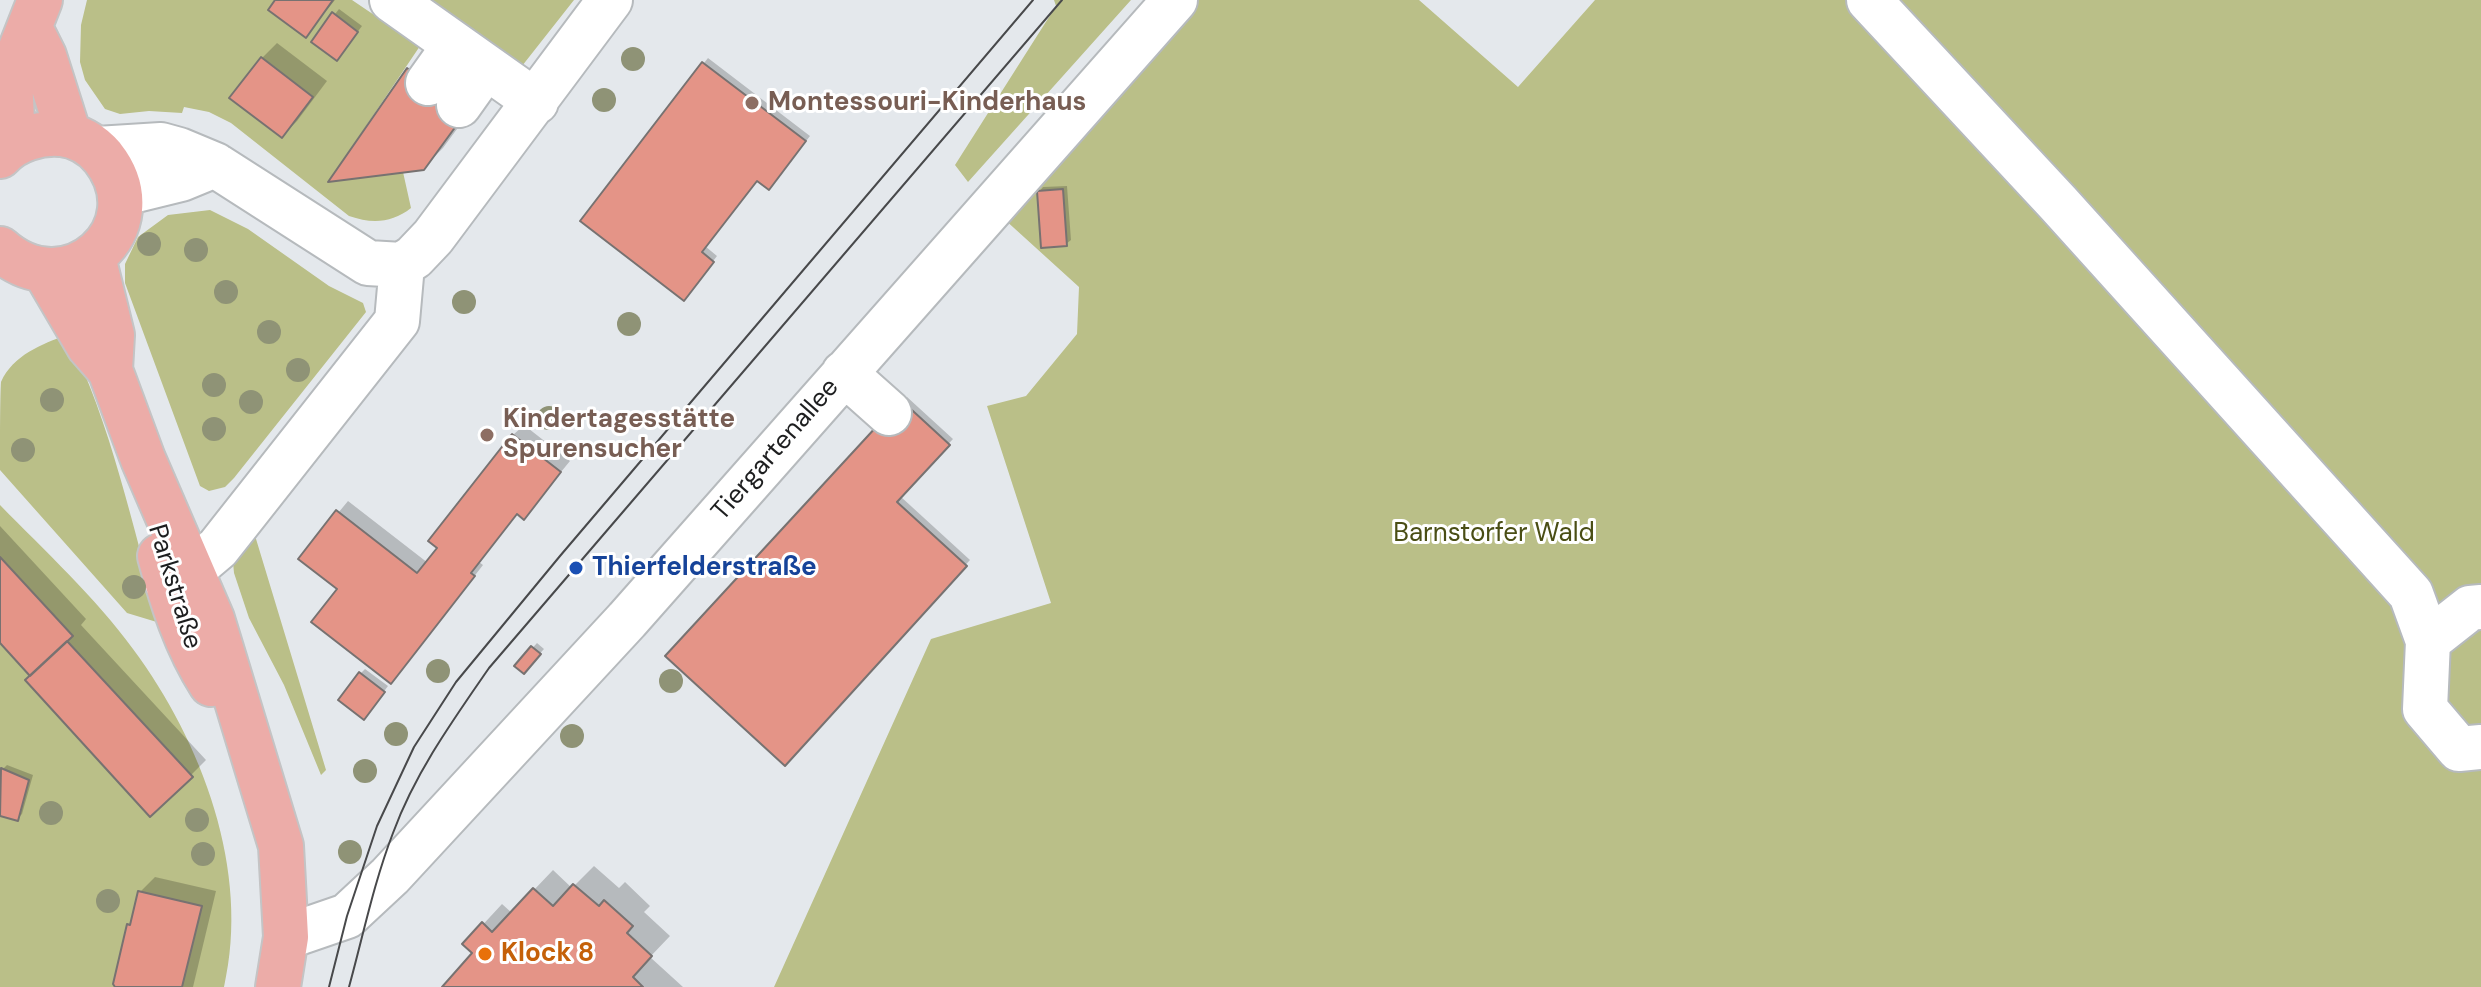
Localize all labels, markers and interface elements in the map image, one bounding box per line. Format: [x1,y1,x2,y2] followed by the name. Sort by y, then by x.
[768,87,1086,119] place label: Montessouri-Kinderhaus
[743,94,761,112] marker: Montessouri-Kinderhaus
[706,373,846,527] street label: Tiergartenallee
[503,404,735,466] place label: Kindertagesstätte Spurensucher
[478,426,496,444] marker: Kindertagesstätte Spurensucher
[1393,518,1595,550] park label: Barnstorfer Wald
[140,521,208,653] street label: Parkstraße
[592,552,817,584] place label: Thierfelderstraße
[567,559,585,577] marker: Thierfelderstraße
[501,938,594,970] place label: Klock 8
[476,945,494,963] marker: Klock 8

